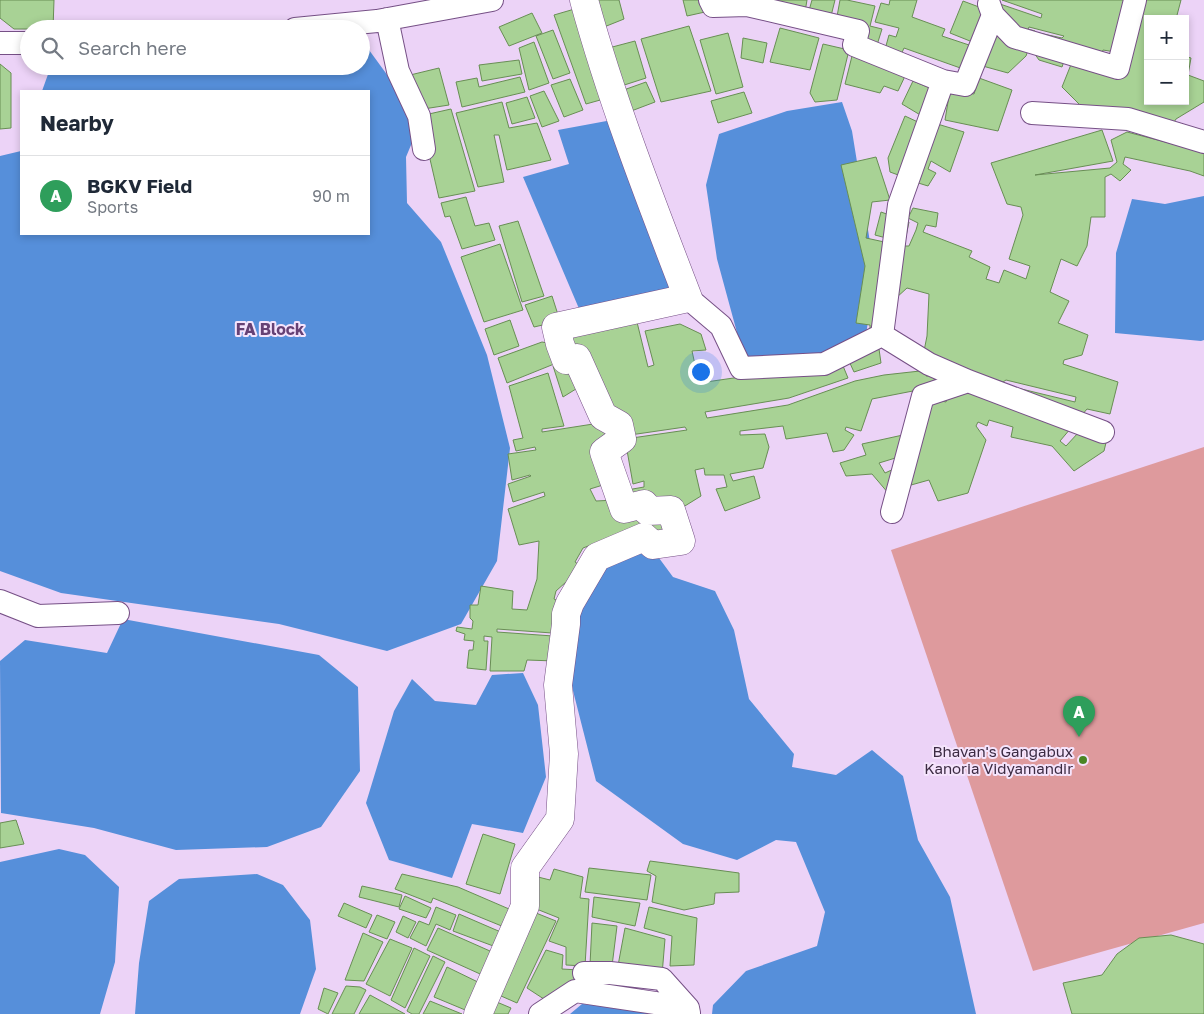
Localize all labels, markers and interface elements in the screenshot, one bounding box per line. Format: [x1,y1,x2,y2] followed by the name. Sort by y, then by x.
[1144,15,1189,105] map controls
[1144,15,1189,60] button: +
[20,20,370,75] search box
[38,34,66,62] icon: search
[78,36,187,59] text: Search here
[1144,60,1189,105] button: −
[40,110,114,136] text: Nearby
[87,174,192,197] text: BGKV Field
[50,186,62,206] text: A
[312,186,350,206] text: 90 m
[87,197,138,217] text: Sports
[236,319,305,339] district label: FA Block
[688,359,714,385] your location
[1063,696,1095,737] pin: A
[924,742,1073,777] place label: Bhavan's Gangabux Kanoria Vidyamandir
[1077,754,1089,766] marker: Bhavan's Gangabux Kanoria Vidyamandir

